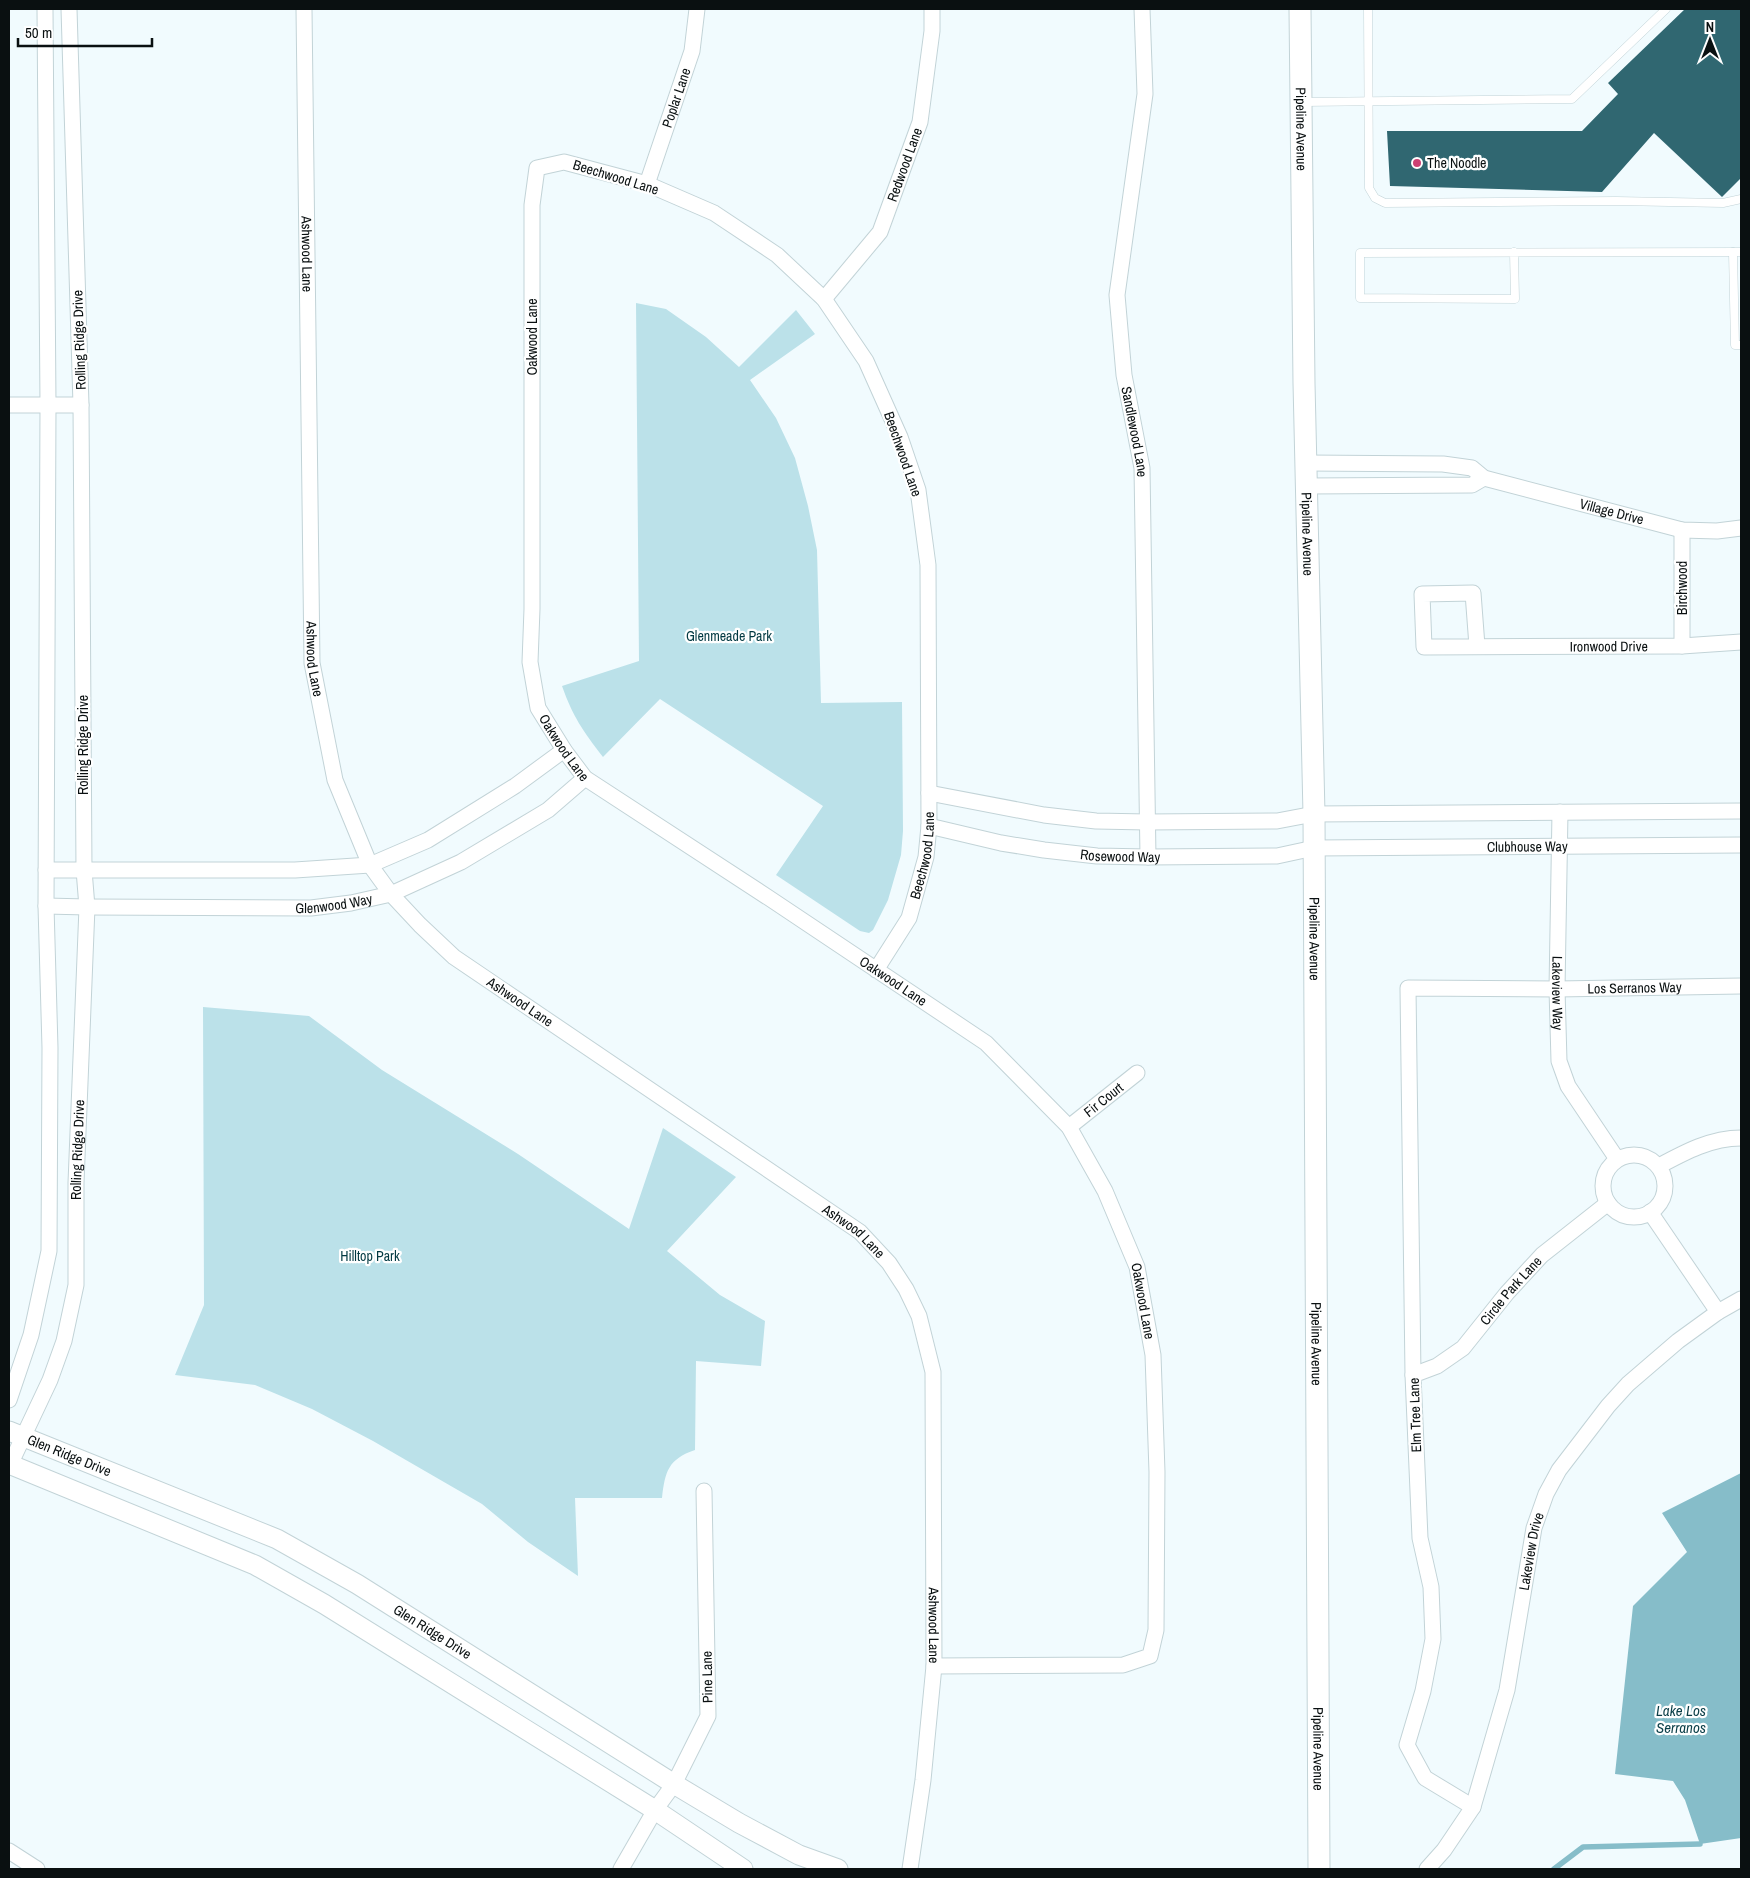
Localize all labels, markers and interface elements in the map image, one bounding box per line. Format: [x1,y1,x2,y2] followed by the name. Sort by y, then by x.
[18,15,151,47] scale bar
[1685,15,1735,65] north arrow
[1706,18,1714,36] text: N
[25,22,52,43] text: 50 m
[658,66,695,130] street label: Poplar Lane
[1292,87,1311,171] street label: Pipeline Avenue
[883,125,926,204] street label: Redwood Lane
[1427,154,1486,172] place label: The Noodle
[571,155,661,199] street label: Beechwood Lane
[1411,157,1423,169] marker: The Noodle
[298,215,316,292] street label: Ashwood Lane
[68,290,90,390] street label: Rolling Ridge Drive
[523,298,541,376] street label: Oakwood Lane
[1117,385,1151,477] street label: Sandlewood Lane
[880,409,926,499] street label: Beechwood Lane
[1298,492,1317,576] street label: Pipeline Avenue
[1578,495,1646,529] street label: Village Drive
[1673,561,1691,615] street label: Birchwood
[302,620,327,698] street label: Ashwood Lane
[686,627,772,645] park label: Glenmeade Park
[1570,637,1648,655] street label: Ironwood Drive
[74,695,92,795] street label: Rolling Ridge Drive
[535,711,593,785] street label: Oakwood Lane
[906,812,938,901] street label: Beechwood Lane
[1487,837,1568,856] street label: Clubhouse Way
[1079,845,1160,866] street label: Rosewood Way
[295,889,374,917] street label: Glenwood Way
[1305,897,1324,981] street label: Pipeline Avenue
[856,952,930,1010] street label: Oakwood Lane
[1548,956,1567,1031] street label: Lakeview Way
[483,972,557,1031] street label: Ashwood Lane
[1587,978,1682,998] street label: Los Serranos Way
[1080,1078,1127,1121] street label: Fir Court
[67,1099,88,1200] street label: Rolling Ridge Drive
[818,1200,889,1262] street label: Ashwood Lane
[340,1247,400,1265] park label: Hilltop Park
[1476,1252,1546,1329] street label: Circle Park Lane
[1127,1261,1159,1341] street label: Oakwood Lane
[1307,1302,1326,1386] street label: Pipeline Avenue
[1405,1377,1425,1453] street label: Elm Tree Lane
[25,1430,114,1480] street label: Glen Ridge Drive
[1515,1510,1548,1592] street label: Lakeview Drive
[925,1586,943,1663] street label: Ashwood Lane
[390,1600,475,1663] street label: Glen Ridge Drive
[698,1651,716,1703] street label: Pine Lane
[1656,1700,1706,1738] water label: Lake Los Serranos
[1309,1707,1328,1791] street label: Pipeline Avenue

